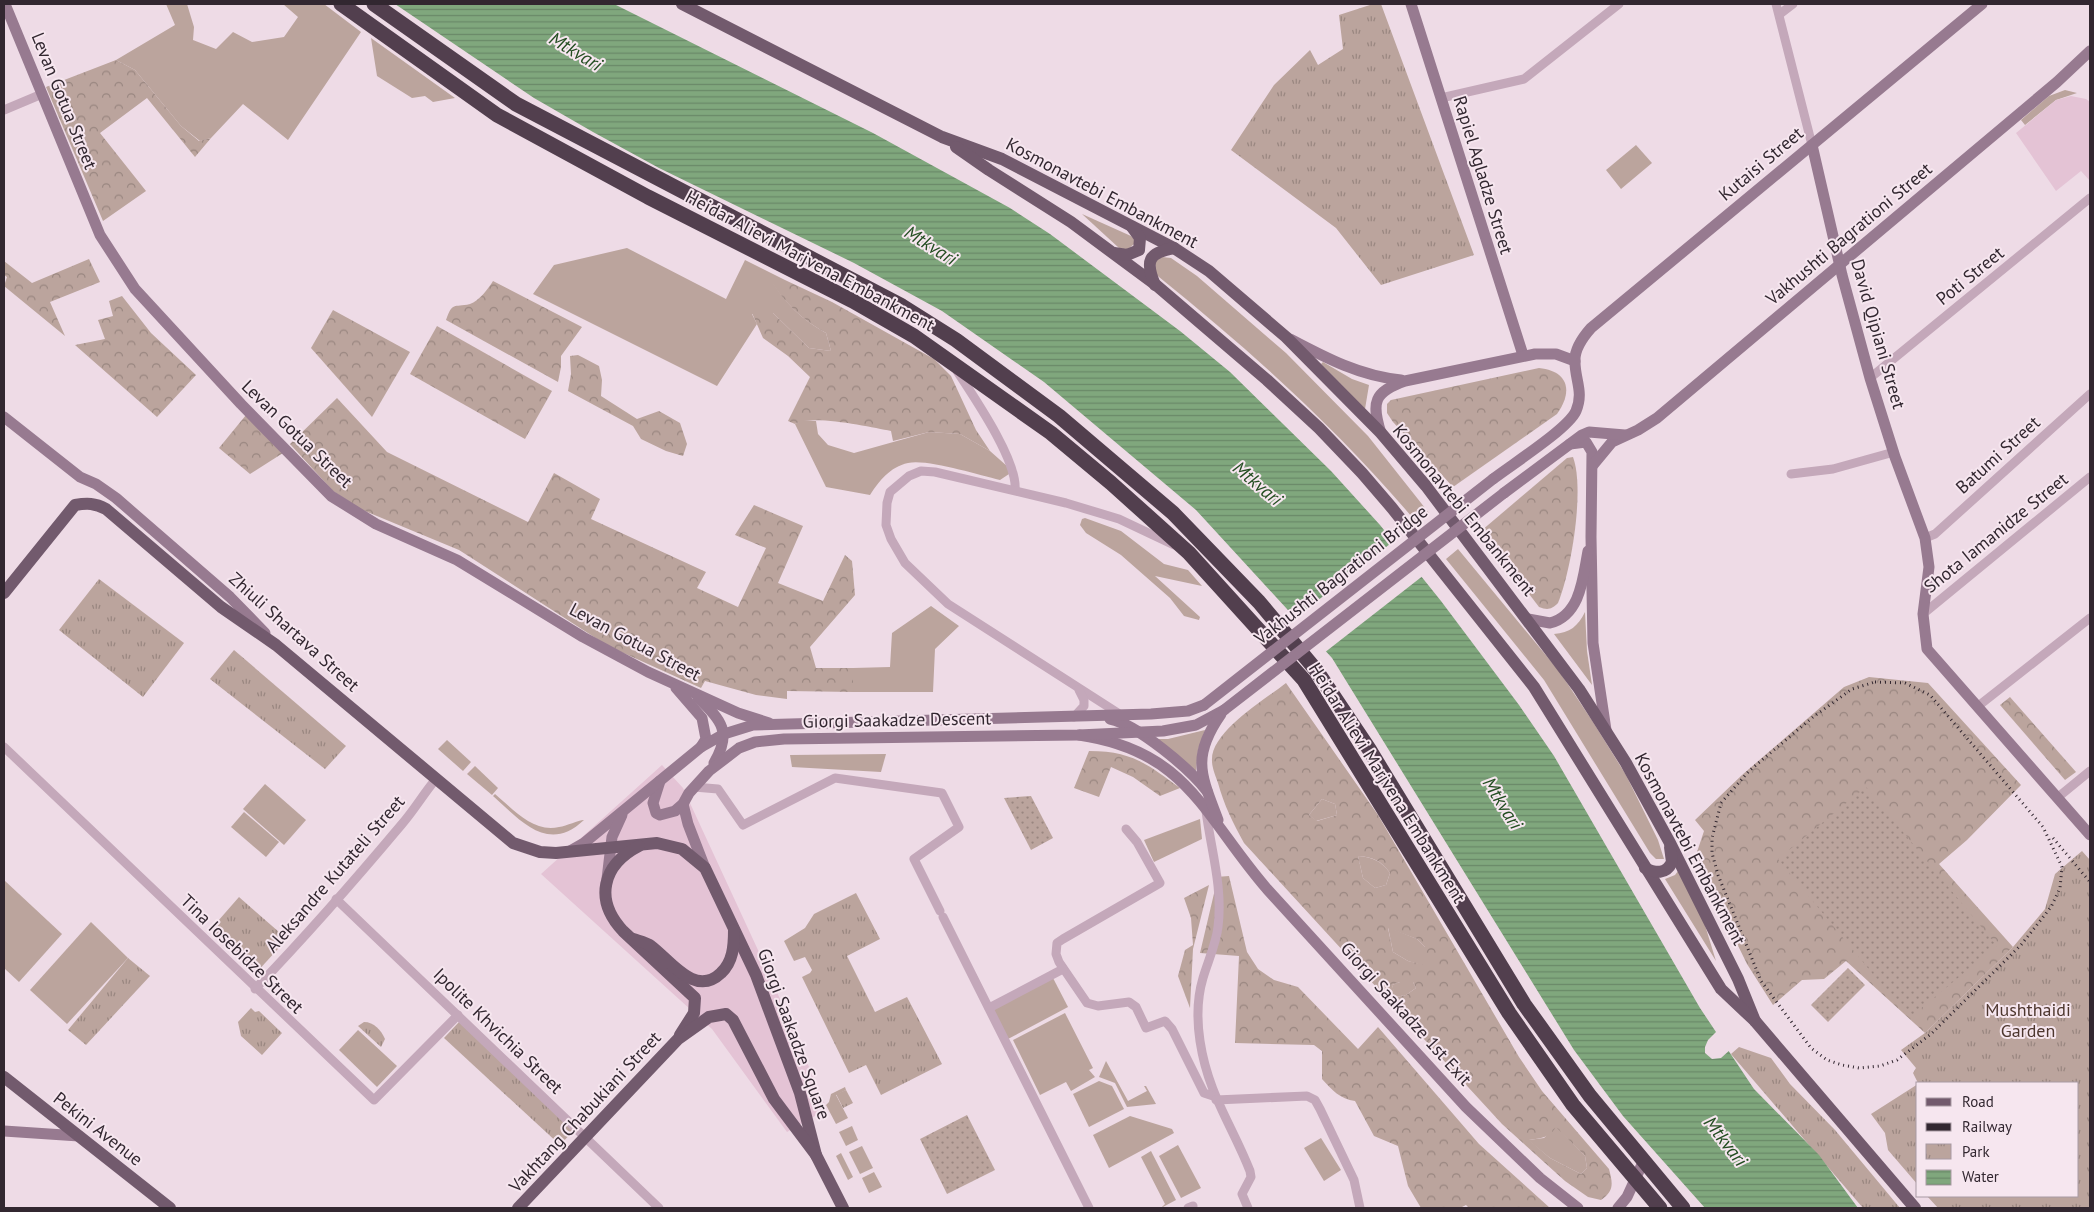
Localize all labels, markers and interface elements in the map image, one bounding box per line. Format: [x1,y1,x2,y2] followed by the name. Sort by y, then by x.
[545,26,608,77] water label: Mtkvari
[27,29,102,173] street label: Levan Gotua Street
[1448,93,1518,257] street label: Rapiel Agladze Street
[1714,122,1808,206] street label: Kutaisi Street
[1002,132,1202,253] street label: Kosmonavtebi Embankment
[1760,157,1936,310] street label: Vakhushti Bagrationi Street
[682,185,939,336] street label: Heidar Alievi Marjvena Embankment
[900,220,963,271] water label: Mtkvari
[1931,241,2008,310] street label: Poti Street
[1846,256,1911,411] street label: David Qipiani Street
[237,375,358,492] street label: Levan Gotua Street
[1951,411,2045,498] street label: Batumi Street
[1388,419,1541,600] street label: Kosmonavtebi Embankment
[1228,455,1288,511] water label: Mtkvari
[1919,467,2072,598] street label: Shota Iamanidze Street
[1249,500,1432,650] street label: Vakhushti Bagrationi Bridge
[224,567,364,696] street label: Zhiuli Shartava Street
[566,597,705,686] street label: Levan Gotua Street
[1304,658,1471,907] street label: Heidar Alievi Marjvena Embankment
[803,706,991,733] street label: Giorgi Saakadze Descent
[1630,749,1751,949] street label: Kosmonavtebi Embankment
[1478,772,1529,835] water label: Mtkvari
[260,790,409,957] street label: Aleksandre Kutateli Street
[176,889,309,1018] street label: Tina Iosebidze Street
[1336,937,1477,1090] street label: Giorgi Saakadze 1st Exit
[753,945,836,1123] street label: Giorgi Saakadze Square
[429,963,568,1098] street label: Ipolite Khvichia Street
[1985,998,2071,1042] park label: Mushthaidi Garden
[503,1026,665,1198] street label: Vakhtang Chabukiani Street
[1916,1082,2079,1197] legend
[49,1087,148,1171] street label: Pekini Avenue
[1962,1092,1994,1111] text: Road
[1699,1111,1754,1172] water label: Mtkvari
[1962,1117,2012,1136] text: Railway
[1962,1142,1990,1161] text: Park
[1962,1167,1999,1186] text: Water

